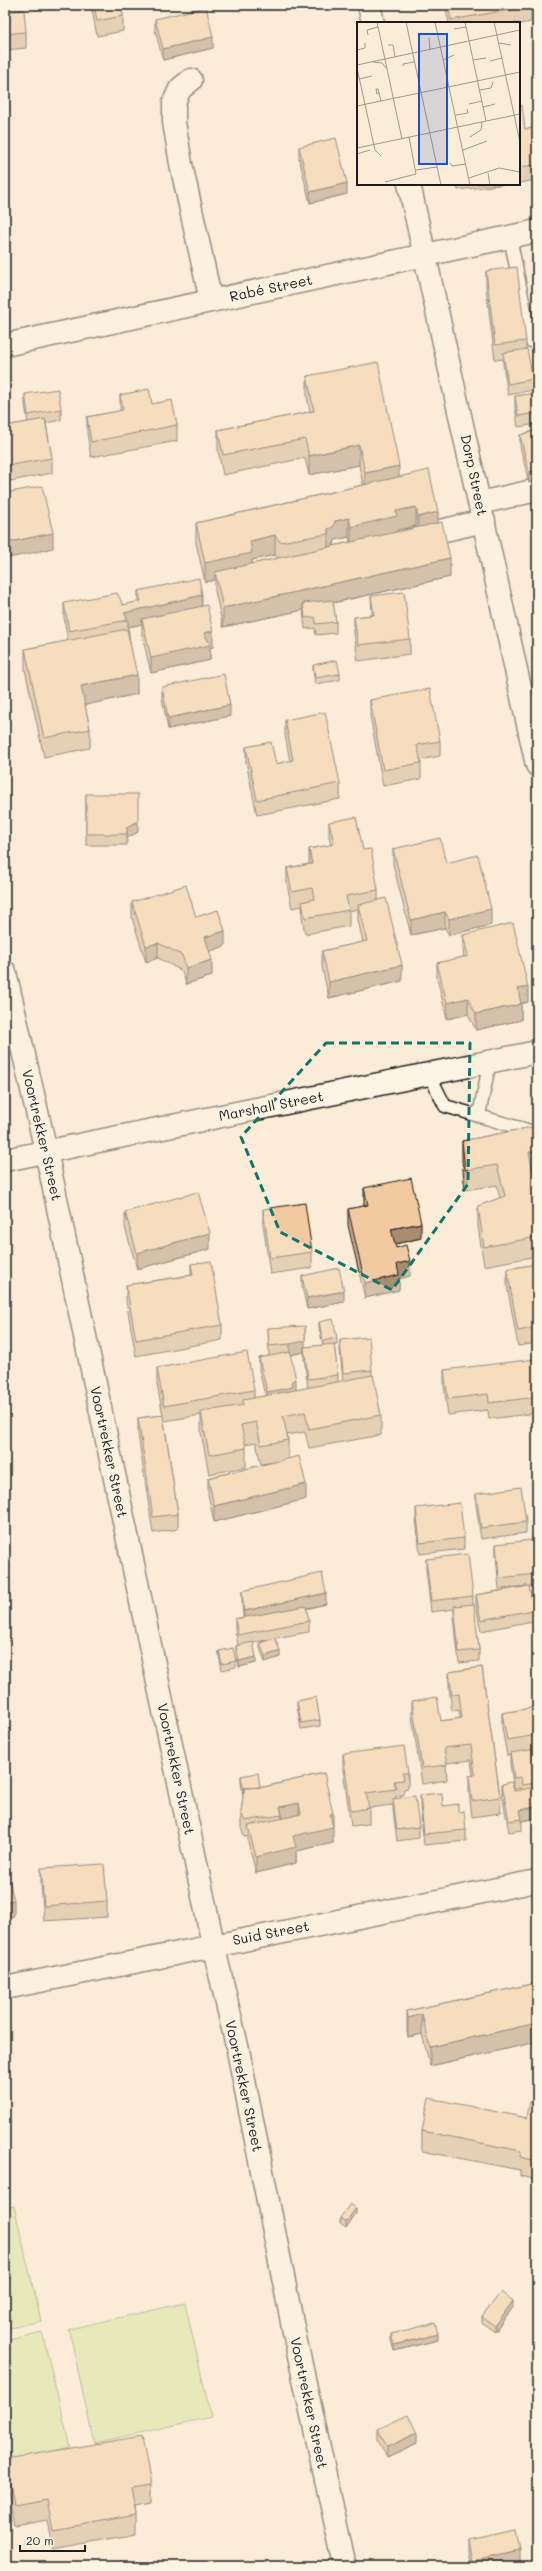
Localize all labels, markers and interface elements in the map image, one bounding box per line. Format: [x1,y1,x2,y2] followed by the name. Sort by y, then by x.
[357,22,520,185] inset map
[228,269,314,306] street label: Rabé Street
[457,433,492,517] street label: Dorp Street
[18,1067,67,1202] street label: Voortrekker Street
[217,1086,325,1125] street label: Marshall Street
[86,1384,133,1519] street label: Voortrekker Street
[153,1701,200,1836] street label: Voortrekker Street
[231,1916,311,1949] street label: Suid Street
[221,2018,268,2153] street label: Voortrekker Street
[286,2335,333,2470] street label: Voortrekker Street
[20,2527,85,2553] scale bar
[26,2532,54,2548] text: 20 m

